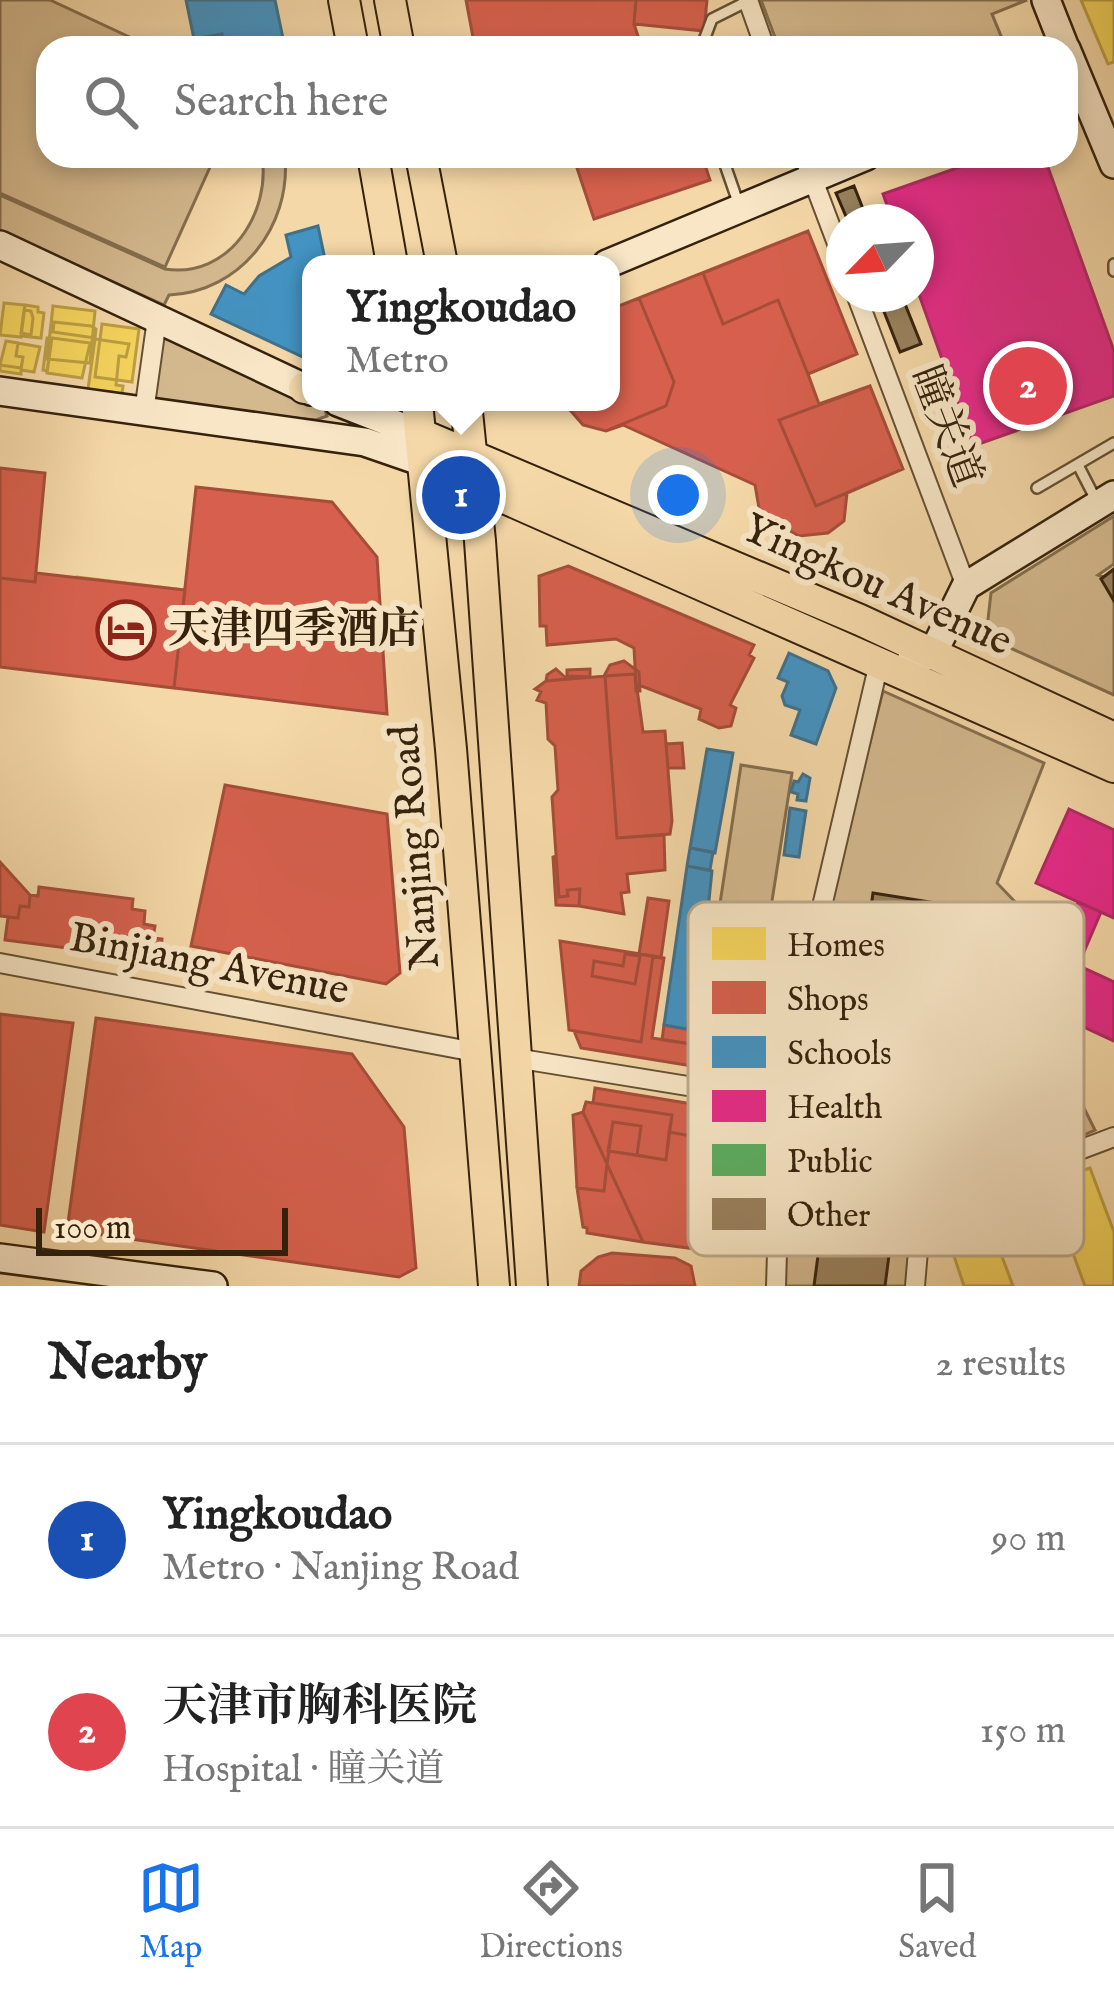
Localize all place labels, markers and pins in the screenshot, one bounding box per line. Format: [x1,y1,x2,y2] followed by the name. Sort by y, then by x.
[989,341,1067,431] pin: 2
[422,450,500,540] pin: 1
[95,599,157,661] hotel icon: 天津四季酒店
[168,604,420,657] place label: 天津四季酒店

